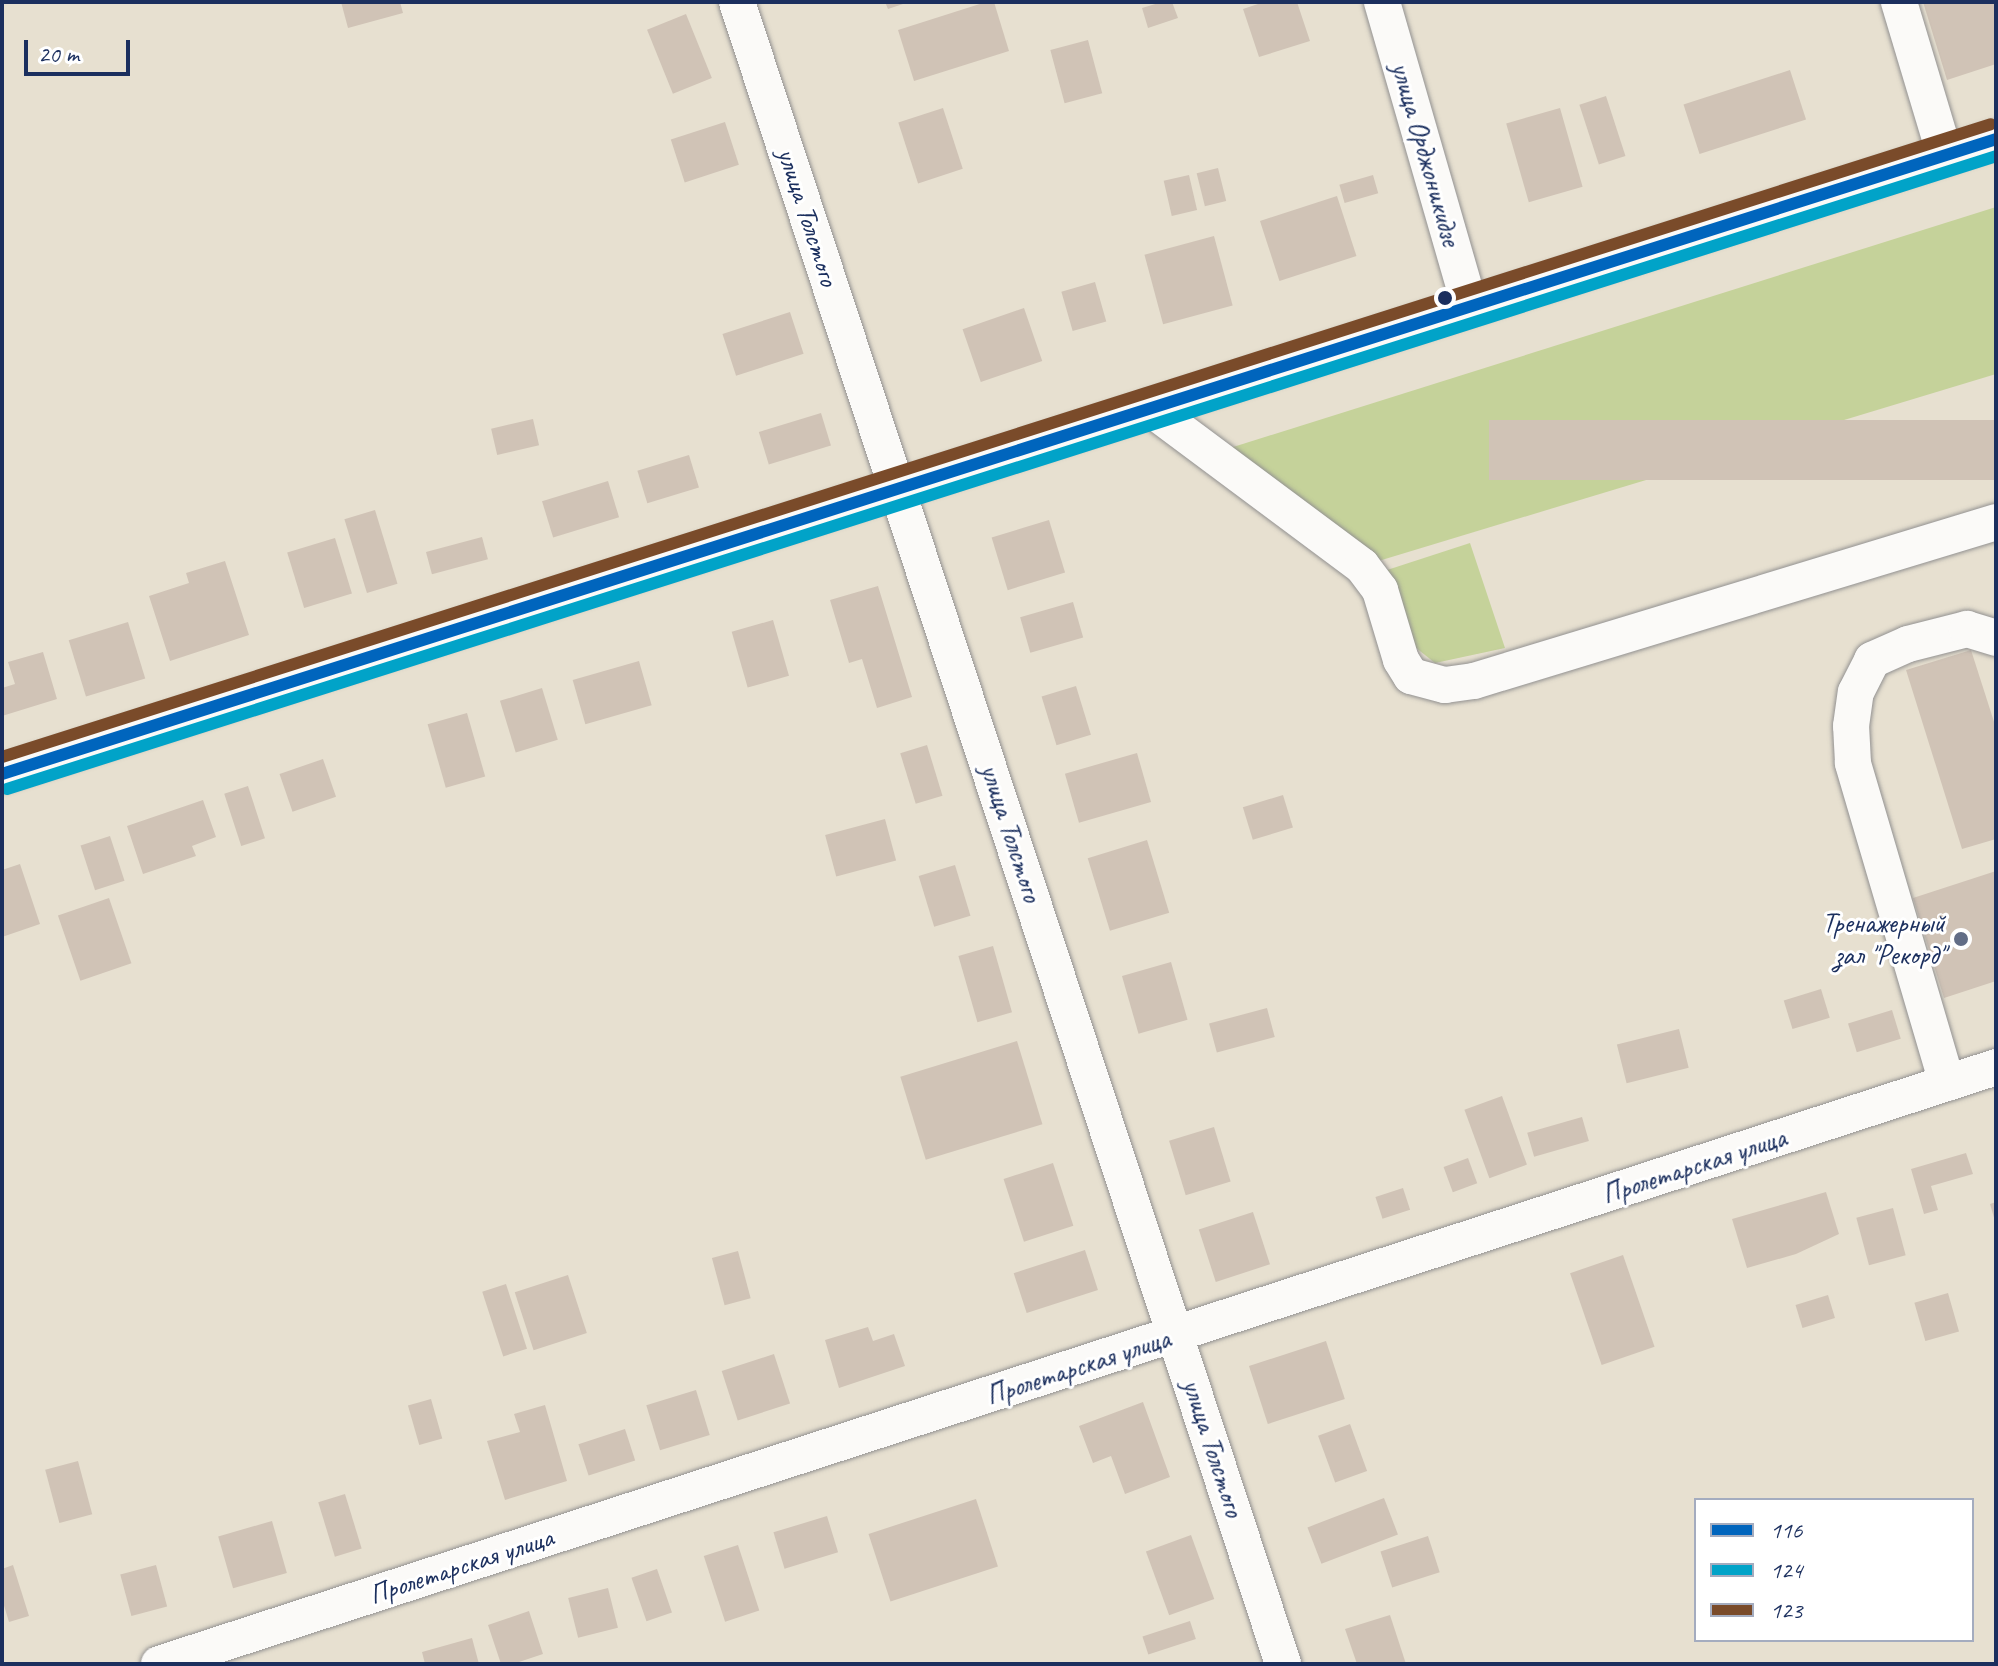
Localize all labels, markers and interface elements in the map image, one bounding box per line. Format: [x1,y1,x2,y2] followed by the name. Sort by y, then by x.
[28,24,134,74] scale bar
[38,39,79,69] text: 20 m
[1384,60,1468,248] street label: улица Орджоникидзе
[770,144,846,290] street label: улица Толстого
[1437,290,1453,306] unlabelled marker
[973,760,1049,906] street label: улица Толстого
[1822,906,1945,972] place label: Тренажерный зал "Рекорд"
[1952,930,1970,948] marker: Тренажерный зал "Рекорд"
[1597,1120,1791,1212] street label: Пролетарская улица
[981,1321,1175,1413] street label: Пролетарская улица
[1175,1375,1251,1521] street label: улица Толстого
[1694,1498,1974,1642] legend
[1770,1515,1802,1545] text: 116
[364,1520,558,1612] street label: Пролетарская улица
[1770,1555,1802,1585] text: 124
[1770,1595,1802,1625] text: 123

